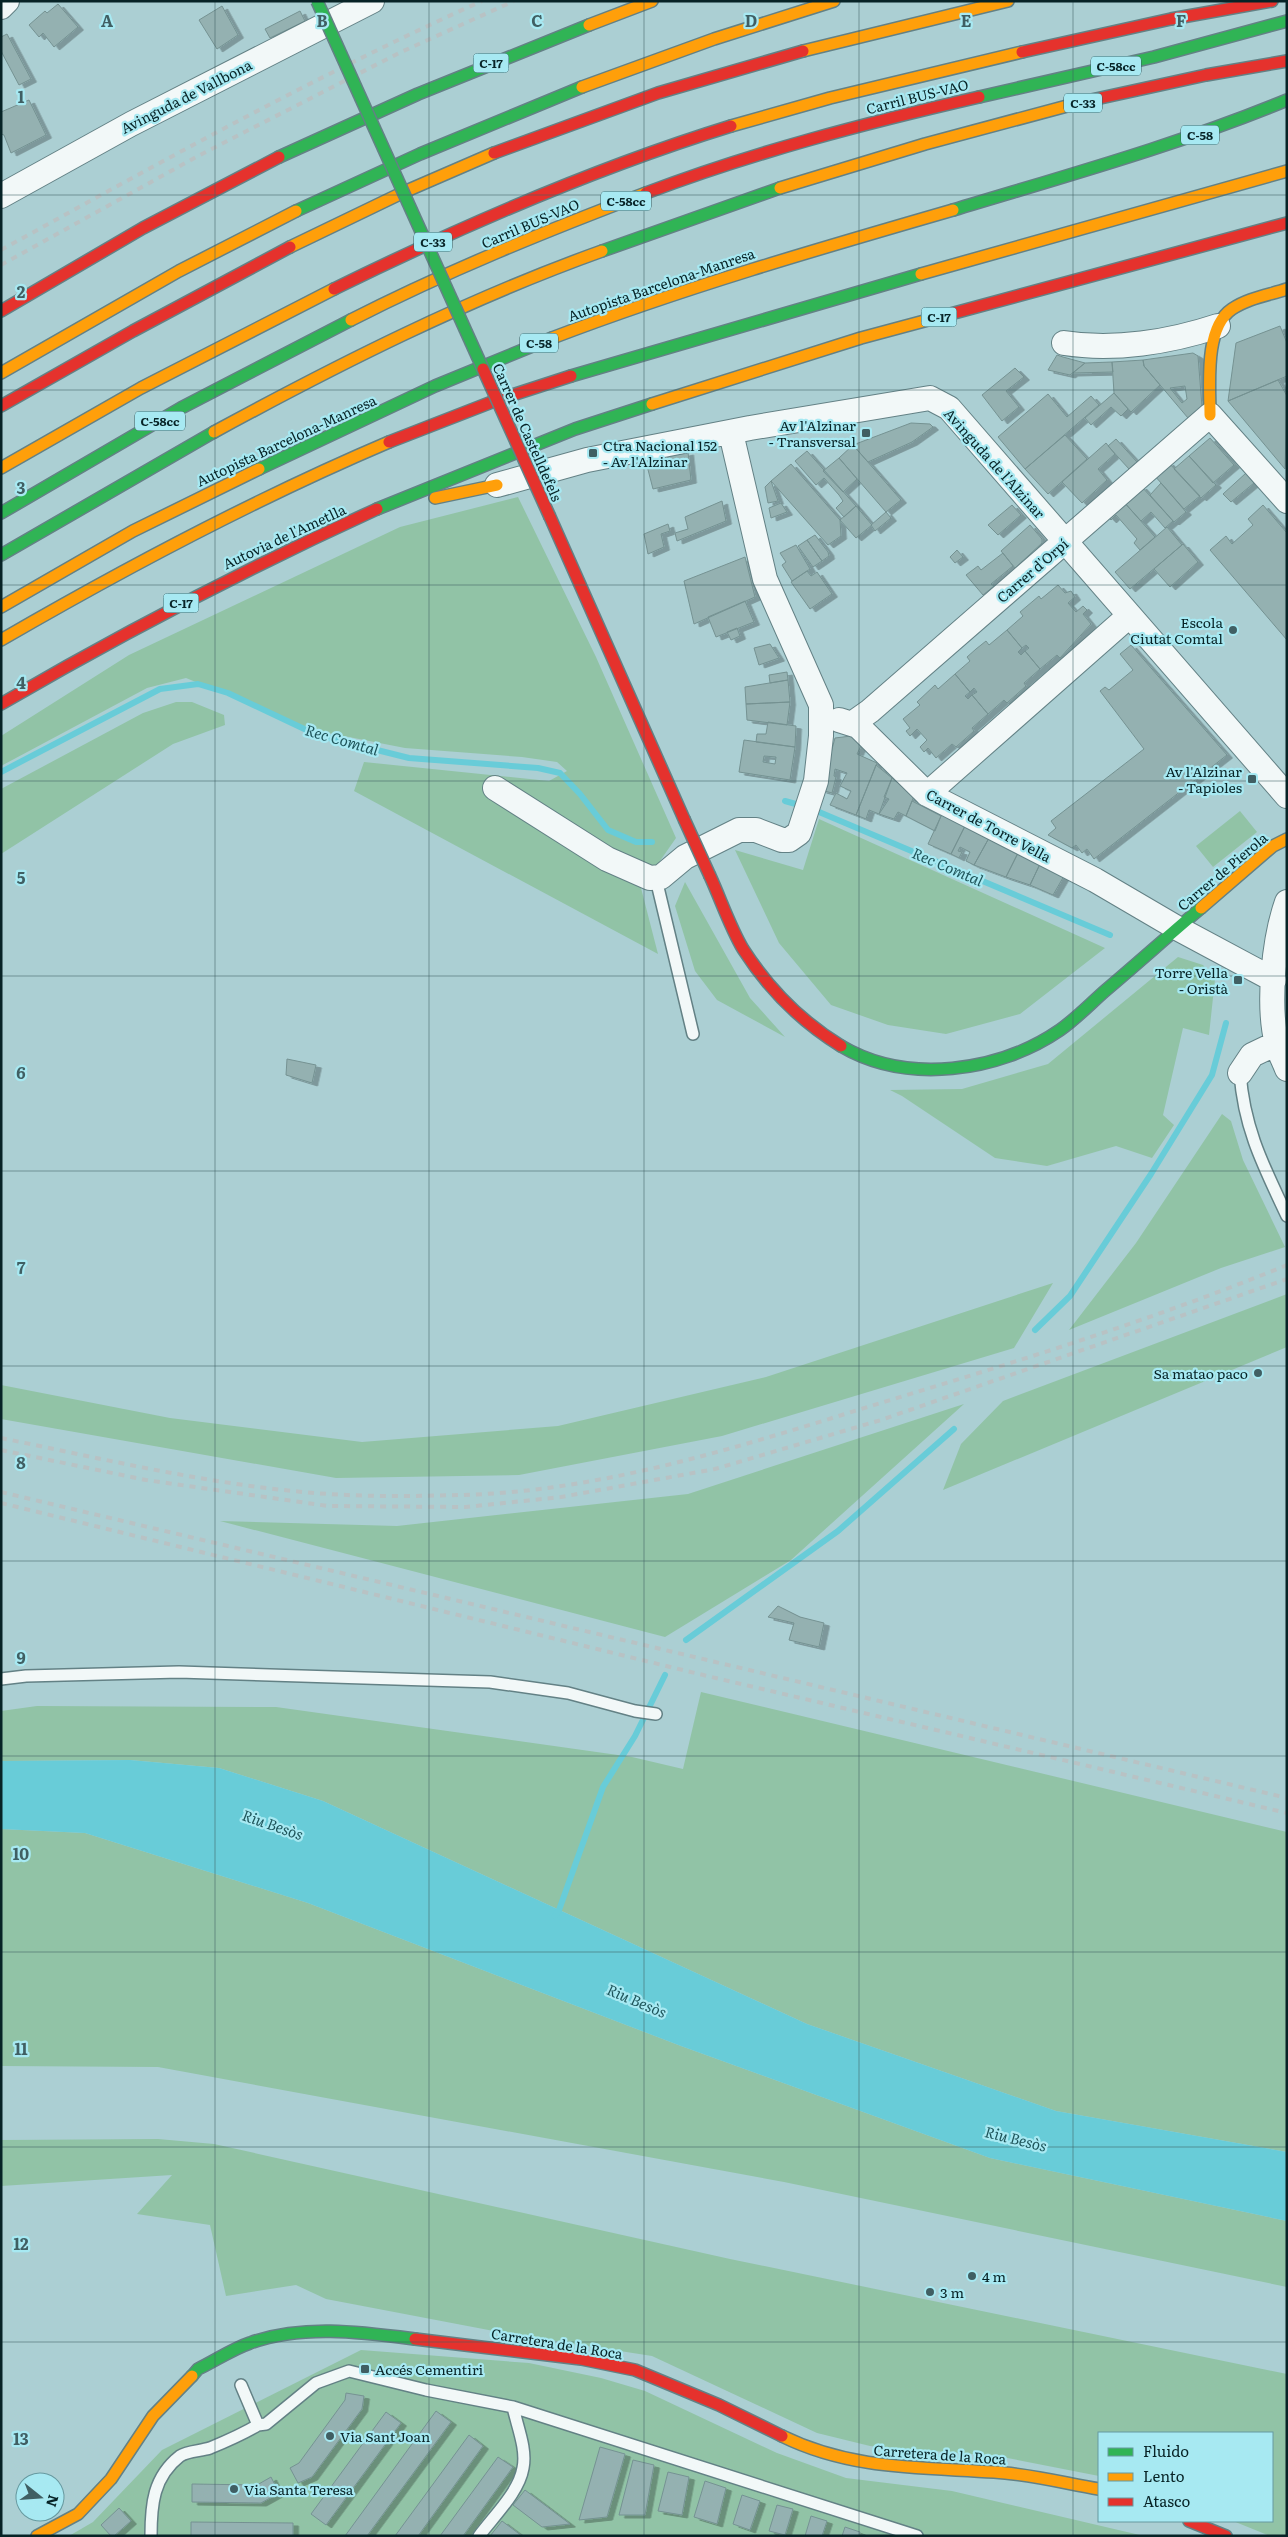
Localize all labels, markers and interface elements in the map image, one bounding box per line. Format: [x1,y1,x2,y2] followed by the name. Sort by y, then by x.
[101,8,113,32] text: A
[316,8,328,32] text: B
[531,8,543,32] text: C
[745,8,757,32] text: D
[961,8,972,32] text: E
[1176,8,1186,32] text: F
[117,54,256,138] street label: Avinguda de Vallbona
[474,54,508,72] road number: C-17
[1091,56,1141,76] road number: C-58cc
[864,74,970,118] street label: Carril BUS-VAO
[18,84,25,108] text: 1
[1064,94,1102,112] road number: C-33
[1181,126,1219,144] road number: C-58
[601,192,651,210] road number: C-58cc
[478,193,582,253] street label: Carril BUS-VAO
[414,232,452,252] road number: C-33
[565,242,758,325] street label: Autopista Barcelona-Manresa
[17,279,26,303] text: 2
[922,308,956,326] road number: C-17
[520,333,558,352] road number: C-58
[488,360,568,504] street label: Carrer de Castelldefels
[193,389,380,491] street label: Autopista Barcelona-Manresa
[940,404,1050,523] street label: Avinguda de l'Alzinar
[135,412,185,431] road number: C-58cc
[769,415,856,451] place label: Av l'Alzinar - Transversal
[860,427,872,439] marker: Av l'Alzinar - Transversal
[603,435,717,471] place label: Ctra Nacional 152 - Av l'Alzinar
[587,447,599,459] marker: Ctra Nacional 152 - Av l'Alzinar
[17,475,26,499] text: 3
[219,499,349,573] street label: Autovia de l'Ametlla
[992,533,1072,607] street label: Carrer d'Orpí
[164,594,198,612] road number: C-17
[1130,612,1223,648] place label: Escola Ciutat Comtal
[1227,624,1239,636] marker: Escola Ciutat Comtal
[16,670,26,694] text: 4
[302,718,382,761] water label: Rec Comtal
[1165,761,1242,797] place label: Av l'Alzinar - Tapioles
[1246,773,1258,785] marker: Av l'Alzinar - Tapioles
[923,784,1055,867] street label: Carrer de Torre Vella
[1173,827,1272,915] street label: Carrer de Pierola
[909,841,988,892] water label: Rec Comtal
[17,865,26,889] text: 5
[1154,962,1228,998] place label: Torre Vella - Oristà
[1232,974,1244,986] marker: Torre Vella - Oristà
[16,1060,26,1084] text: 6
[17,1255,26,1279] text: 7
[1154,1363,1248,1383] place label: Sa matao paco
[1252,1367,1264,1379] marker: Sa matao paco
[16,1450,26,1474] text: 8
[16,1645,26,1669] text: 9
[239,1803,307,1845] water label: Riu Besòs
[13,1841,29,1865] text: 10
[603,1977,671,2023] water label: Riu Besòs
[14,2036,28,2060] text: 11
[983,2119,1049,2157] water label: Riu Besòs
[13,2231,29,2255] text: 12
[982,2266,1007,2286] place label: 4 m
[966,2270,978,2282] marker: 4 m
[940,2282,964,2302] place label: 3 m
[924,2286,936,2298] marker: 3 m
[490,2323,625,2363] street label: Carretera de la Roca
[375,2359,484,2379] place label: Accés Cementiri
[359,2363,371,2375] marker: Accés Cementiri
[13,2426,29,2450] text: 13
[340,2426,430,2446] place label: Via Sant Joan
[324,2430,336,2442] marker: Via Sant Joan
[1098,2432,1273,2522] legend
[873,2439,1007,2469] street label: Carretera de la Roca
[1143,2439,1189,2462] text: Fluido
[1143,2464,1185,2487] text: Lento
[15,2472,65,2522] north arrow
[244,2479,354,2499] place label: Via Santa Teresa
[228,2483,240,2495] marker: Via Santa Teresa
[1143,2489,1190,2512] text: Atasco
[42,2493,65,2510] text: N

